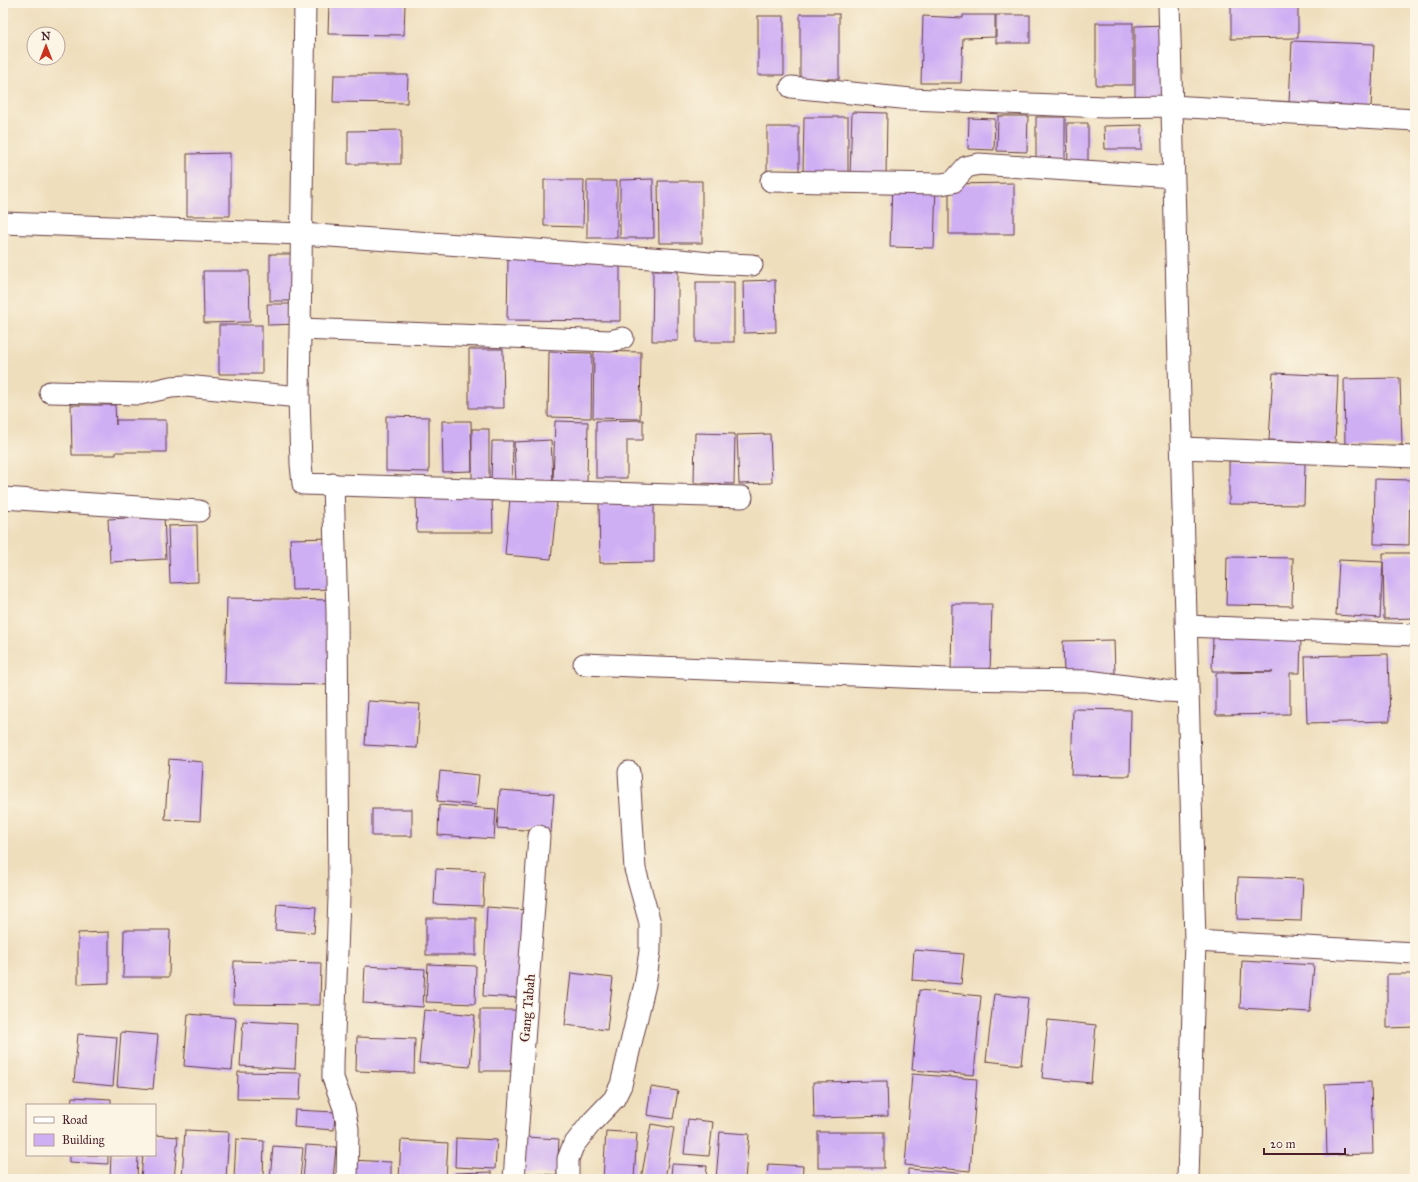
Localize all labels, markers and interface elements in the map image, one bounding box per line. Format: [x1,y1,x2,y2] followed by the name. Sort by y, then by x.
[26,26,66,66] north arrow
[41,30,51,43] text: N
[516,973,539,1043] street label: Gang Tabah
[26,1104,156,1156] legend
[62,1113,88,1127] text: Road
[1264,1130,1345,1156] scale bar
[62,1133,105,1148] text: Building
[1270,1137,1296,1151] text: 20 m

